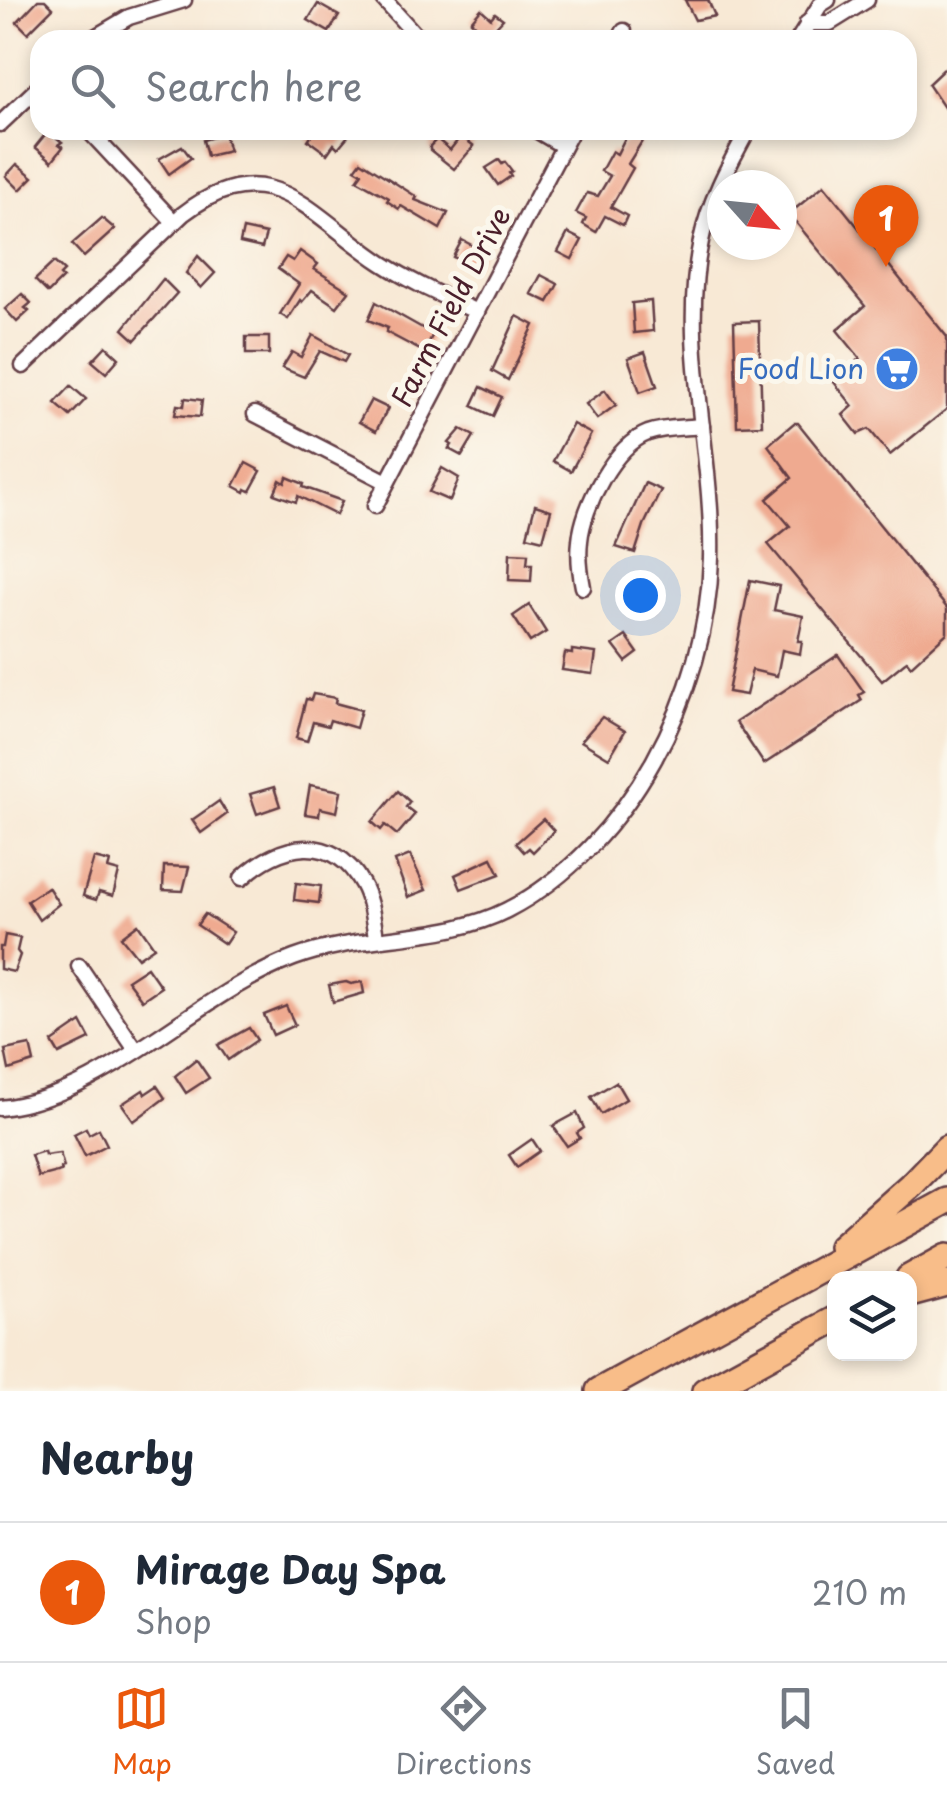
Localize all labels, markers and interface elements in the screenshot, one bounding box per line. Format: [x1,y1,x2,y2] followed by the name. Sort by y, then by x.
[30,30,917,140] search box
[145,57,362,114] text: Search here
[65,58,120,113] icon: search
[707,170,797,260] north arrow
[854,184,918,267] pin: 1
[379,199,521,414] street label: Farm Field Drive
[737,346,864,389] place label: Food Lion
[874,346,920,392] supermarket icon: Food Lion
[615,570,666,621] your location
[827,1271,917,1361] map controls
[827,1271,917,1361] button: layers
[40,1425,194,1488] text: Nearby
[135,1540,446,1597] text: Mirage Day Spa
[65,1568,80,1616] text: 1
[812,1568,907,1616] text: 210 m
[135,1597,212,1645] text: Shop
[112,1681,172,1784] tab: Map
[396,1681,532,1784] tab: Directions
[756,1681,835,1784] tab: Saved

